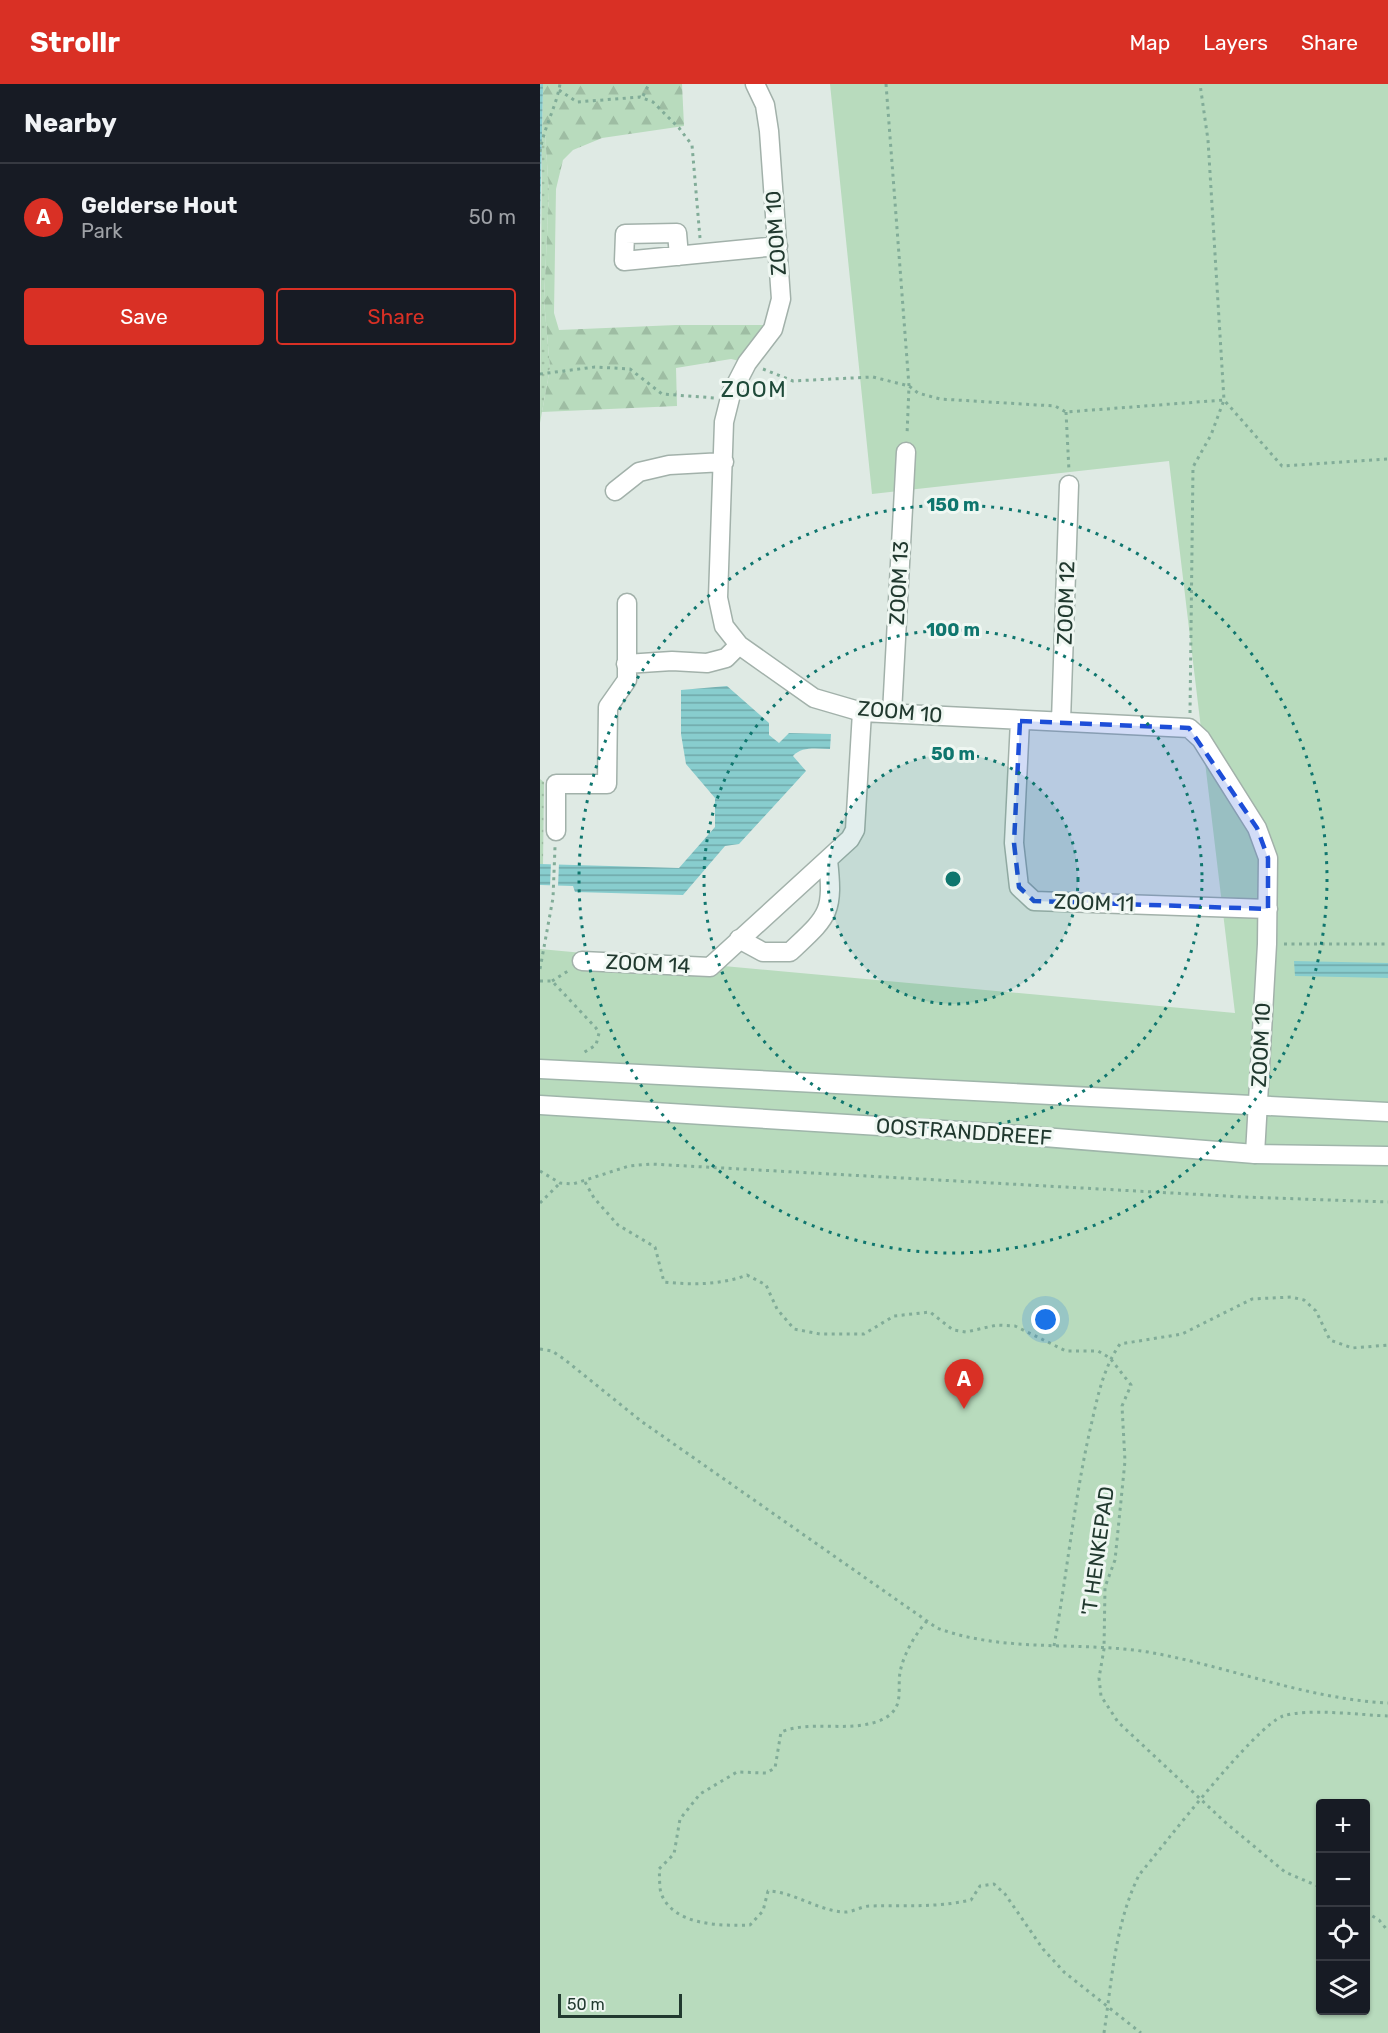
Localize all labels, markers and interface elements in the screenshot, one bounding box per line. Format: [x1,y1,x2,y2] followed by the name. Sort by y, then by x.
[30,26,120,59] text: Strollr
[1129,30,1170,55] text: Map
[1203,30,1268,55] text: Layers
[1301,30,1358,55] text: Share
[24,108,117,139] text: Nearby
[760,190,791,276] street label: ZOOM 10
[81,192,237,219] text: Gelderse Hout
[36,205,51,229] text: A
[469,205,516,229] text: 50 m
[81,219,123,243] text: Park
[24,288,264,345] button: Save
[276,288,516,345] button: Share
[721,376,787,403] district label: ZOOM
[926,494,980,516] text: 150 m
[884,540,913,626] street label: ZOOM 13
[1052,561,1079,645] street label: ZOOM 12
[926,619,980,641] text: 100 m
[857,695,943,728] street label: ZOOM 10
[931,743,975,765] text: 50 m
[943,869,963,889] centre of rings
[1053,889,1135,916] street label: ZOOM 11
[605,949,691,978] street label: ZOOM 14
[1246,1002,1275,1088] street label: ZOOM 10
[875,1113,1053,1150] street label: OOSTRANDDREEF
[1031,1305,1060,1334] your location
[944,1360,984,1409] pin: A
[1076,1485,1119,1617] street label: 'T HENKEPAD
[1316,1799,1370,2015] map controls
[1316,1799,1370,1853] button: +
[1316,1853,1370,1907] button: −
[1316,1907,1370,1961] button: locate
[1316,1961,1370,2015] button: layers
[558,1991,682,2018] scale bar
[567,1995,605,2014] text: 50 m

